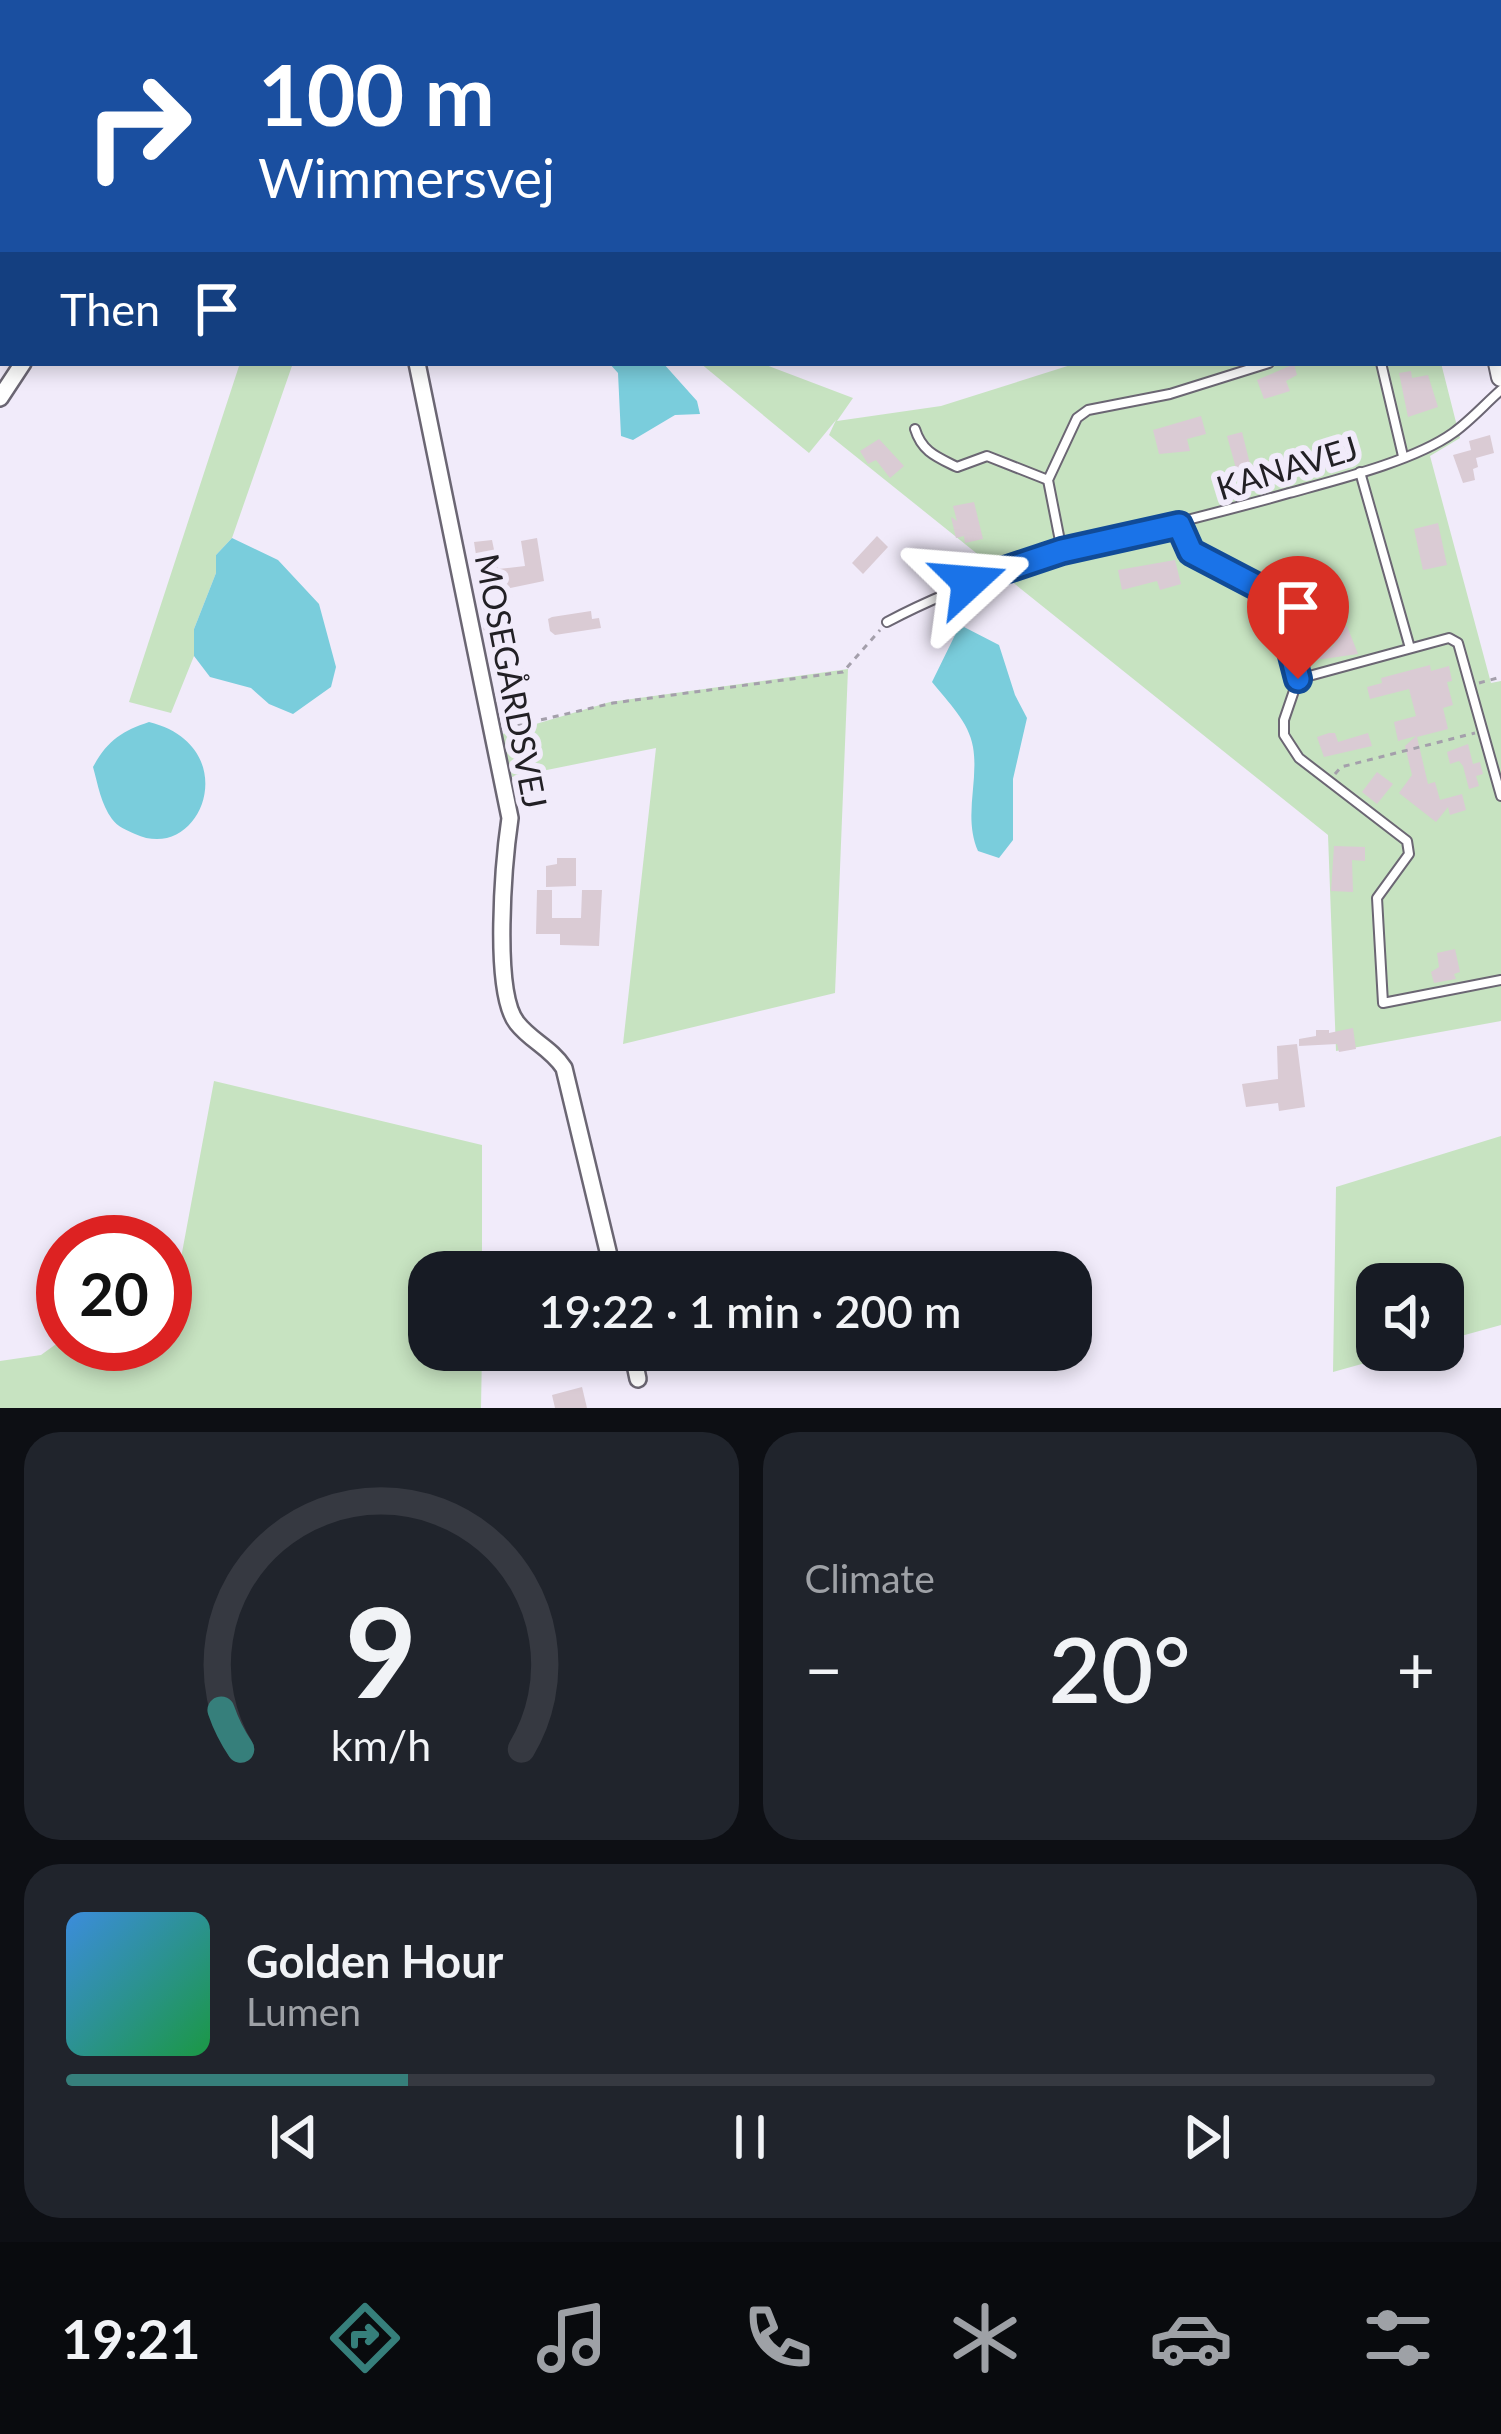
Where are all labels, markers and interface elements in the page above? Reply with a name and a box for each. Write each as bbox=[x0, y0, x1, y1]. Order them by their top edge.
text: 100 m bbox=[258, 43, 495, 144]
icon: right bbox=[60, 48, 216, 204]
text: Wimmersvej bbox=[258, 145, 555, 210]
icon: arrive bbox=[184, 276, 250, 342]
text: Then bbox=[60, 282, 160, 336]
street label: KANAVEJ bbox=[1211, 427, 1362, 507]
position arrow bbox=[906, 519, 1032, 645]
street label: MOSEGÅRDSVEJ bbox=[468, 550, 556, 811]
pin bbox=[1247, 556, 1349, 679]
icon: arrive bbox=[1265, 574, 1331, 640]
speed limit sign: 20 bbox=[36, 1215, 192, 1371]
map controls bbox=[1356, 1263, 1464, 1371]
button: sound bbox=[1356, 1263, 1464, 1371]
text: 19:22 · 1 min · 200 m bbox=[539, 1284, 961, 1338]
text: Climate bbox=[805, 1555, 935, 1601]
text: 9 bbox=[345, 1575, 417, 1725]
text: 20° bbox=[1049, 1614, 1191, 1722]
text: − bbox=[805, 1629, 843, 1708]
text: + bbox=[1397, 1629, 1435, 1708]
text: km/h bbox=[331, 1719, 431, 1770]
text: Golden Hour bbox=[246, 1934, 503, 1988]
text: Lumen bbox=[246, 1988, 361, 2034]
icon: previous bbox=[261, 2104, 327, 2170]
icon: pause bbox=[717, 2104, 783, 2170]
icon: next bbox=[1174, 2104, 1240, 2170]
icon: directions bbox=[323, 2296, 407, 2380]
icon: music bbox=[530, 2296, 614, 2380]
icon: phone bbox=[736, 2296, 820, 2380]
icon: climate bbox=[943, 2296, 1027, 2380]
icon: car bbox=[1149, 2296, 1233, 2380]
icon: filters bbox=[1356, 2296, 1440, 2380]
text: 19:21 bbox=[61, 2306, 200, 2371]

